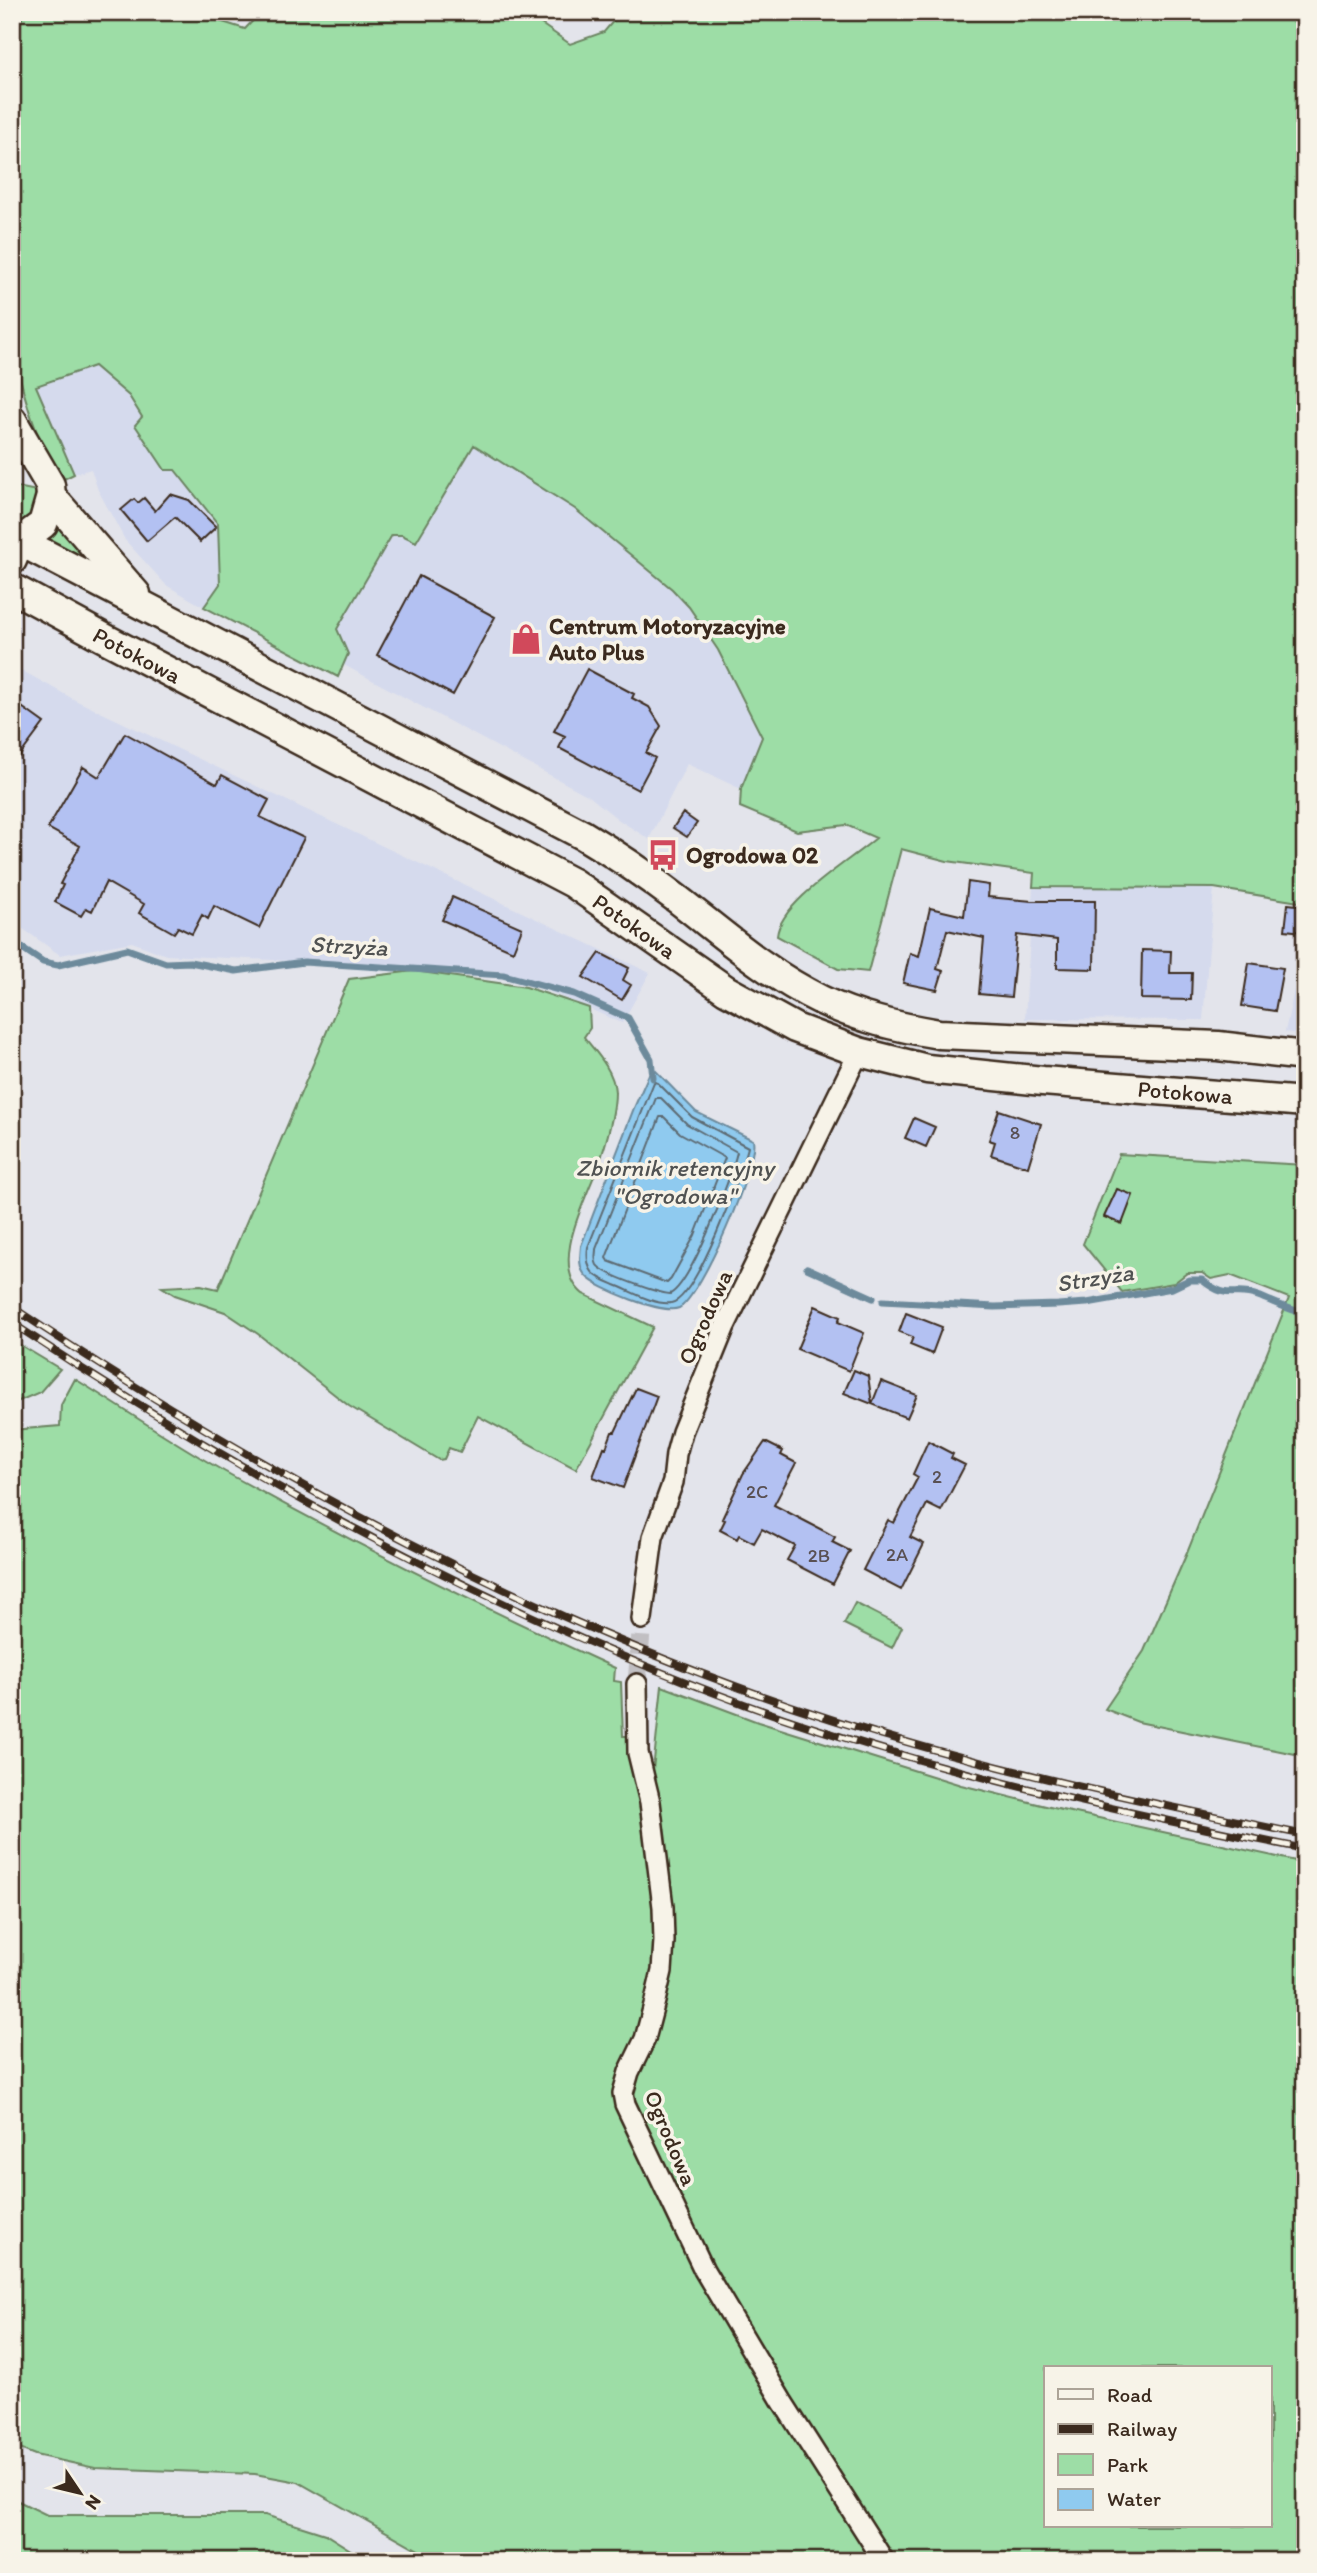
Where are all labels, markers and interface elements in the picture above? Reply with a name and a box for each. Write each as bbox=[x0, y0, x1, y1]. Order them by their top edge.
place label: Centrum Motoryzacyjne Auto Plus bbox=[548, 612, 786, 666]
street label: Potokowa bbox=[88, 621, 186, 690]
shop icon: Centrum Motoryzacyjne Auto Plus bbox=[509, 622, 543, 656]
bus stop icon: Ogrodowa 02 bbox=[646, 838, 680, 872]
place label: Ogrodowa 02 bbox=[686, 841, 819, 869]
street label: Potokowa bbox=[587, 887, 682, 965]
water label: Strzyża bbox=[310, 929, 389, 962]
street label: Potokowa bbox=[1136, 1075, 1234, 1110]
house number: 8 bbox=[1010, 1121, 1020, 1144]
water label: Zbiornik retencyjny "Ogrodowa" bbox=[576, 1153, 777, 1210]
water label: Strzyża bbox=[1054, 1257, 1136, 1298]
street label: Ogrodowa bbox=[672, 1265, 738, 1369]
house number: 2 bbox=[932, 1465, 942, 1488]
house number: 2C bbox=[746, 1480, 768, 1503]
house number: 2A bbox=[886, 1543, 908, 1566]
house number: 2B bbox=[808, 1544, 830, 1567]
street label: Ogrodowa bbox=[638, 2086, 704, 2190]
legend bbox=[1044, 2366, 1272, 2528]
text: Road bbox=[1107, 2382, 1153, 2407]
text: Railway bbox=[1107, 2416, 1177, 2441]
text: Park bbox=[1107, 2452, 1149, 2477]
north arrow bbox=[46, 2458, 116, 2528]
text: Water bbox=[1107, 2486, 1161, 2511]
text: N bbox=[80, 2491, 107, 2514]

